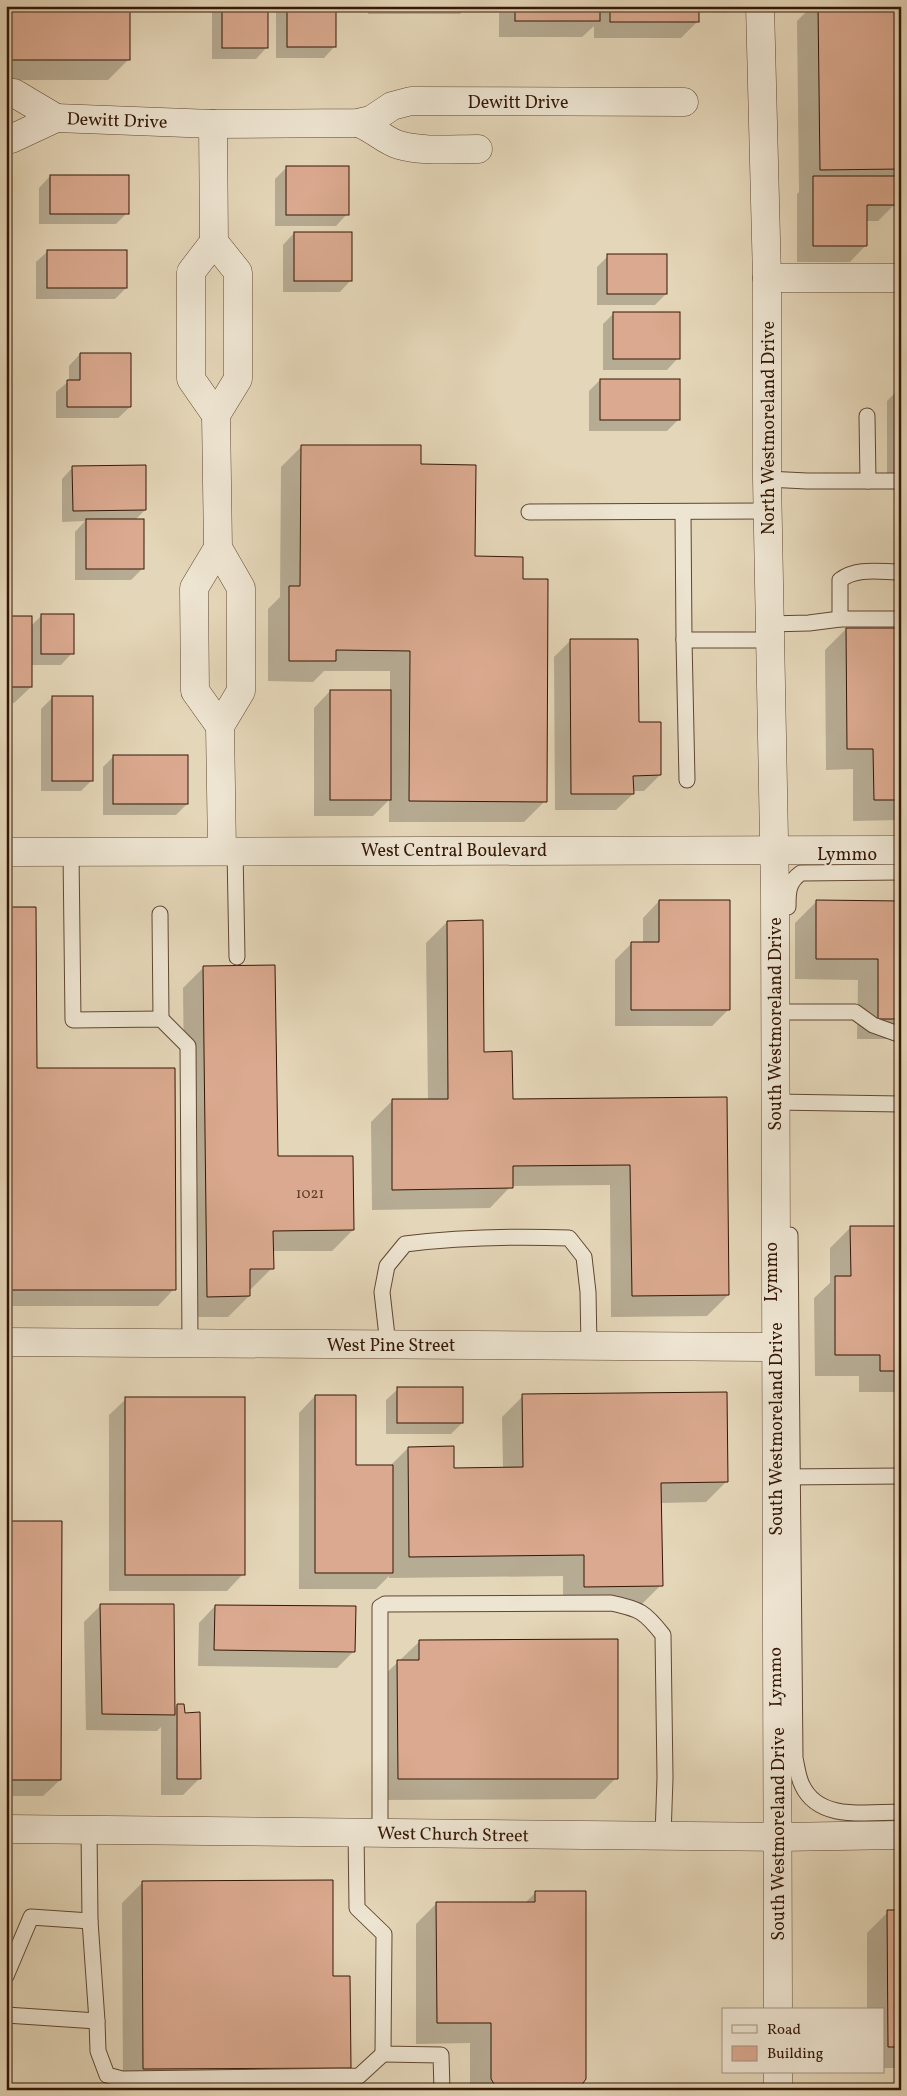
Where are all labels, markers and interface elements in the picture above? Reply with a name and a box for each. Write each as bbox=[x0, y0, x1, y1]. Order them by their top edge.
street label: Dewitt Drive bbox=[468, 91, 568, 116]
street label: Dewitt Drive bbox=[66, 107, 168, 136]
street label: North Westmoreland Drive bbox=[757, 321, 782, 535]
street label: West Central Boulevard bbox=[361, 839, 547, 864]
street label: Lymmo bbox=[817, 843, 877, 868]
street label: South Westmoreland Drive bbox=[764, 917, 789, 1131]
house number: 1021 bbox=[296, 1184, 324, 1205]
street label: Lymmo bbox=[760, 1242, 785, 1302]
street label: South Westmoreland Drive bbox=[765, 1322, 790, 1536]
street label: West Pine Street bbox=[327, 1334, 455, 1359]
street label: Lymmo bbox=[763, 1647, 790, 1707]
street label: South Westmoreland Drive bbox=[767, 1727, 792, 1941]
street label: West Church Street bbox=[377, 1822, 529, 1849]
legend bbox=[722, 2008, 884, 2074]
text: Road bbox=[767, 2020, 801, 2041]
text: Building bbox=[767, 2044, 824, 2065]

